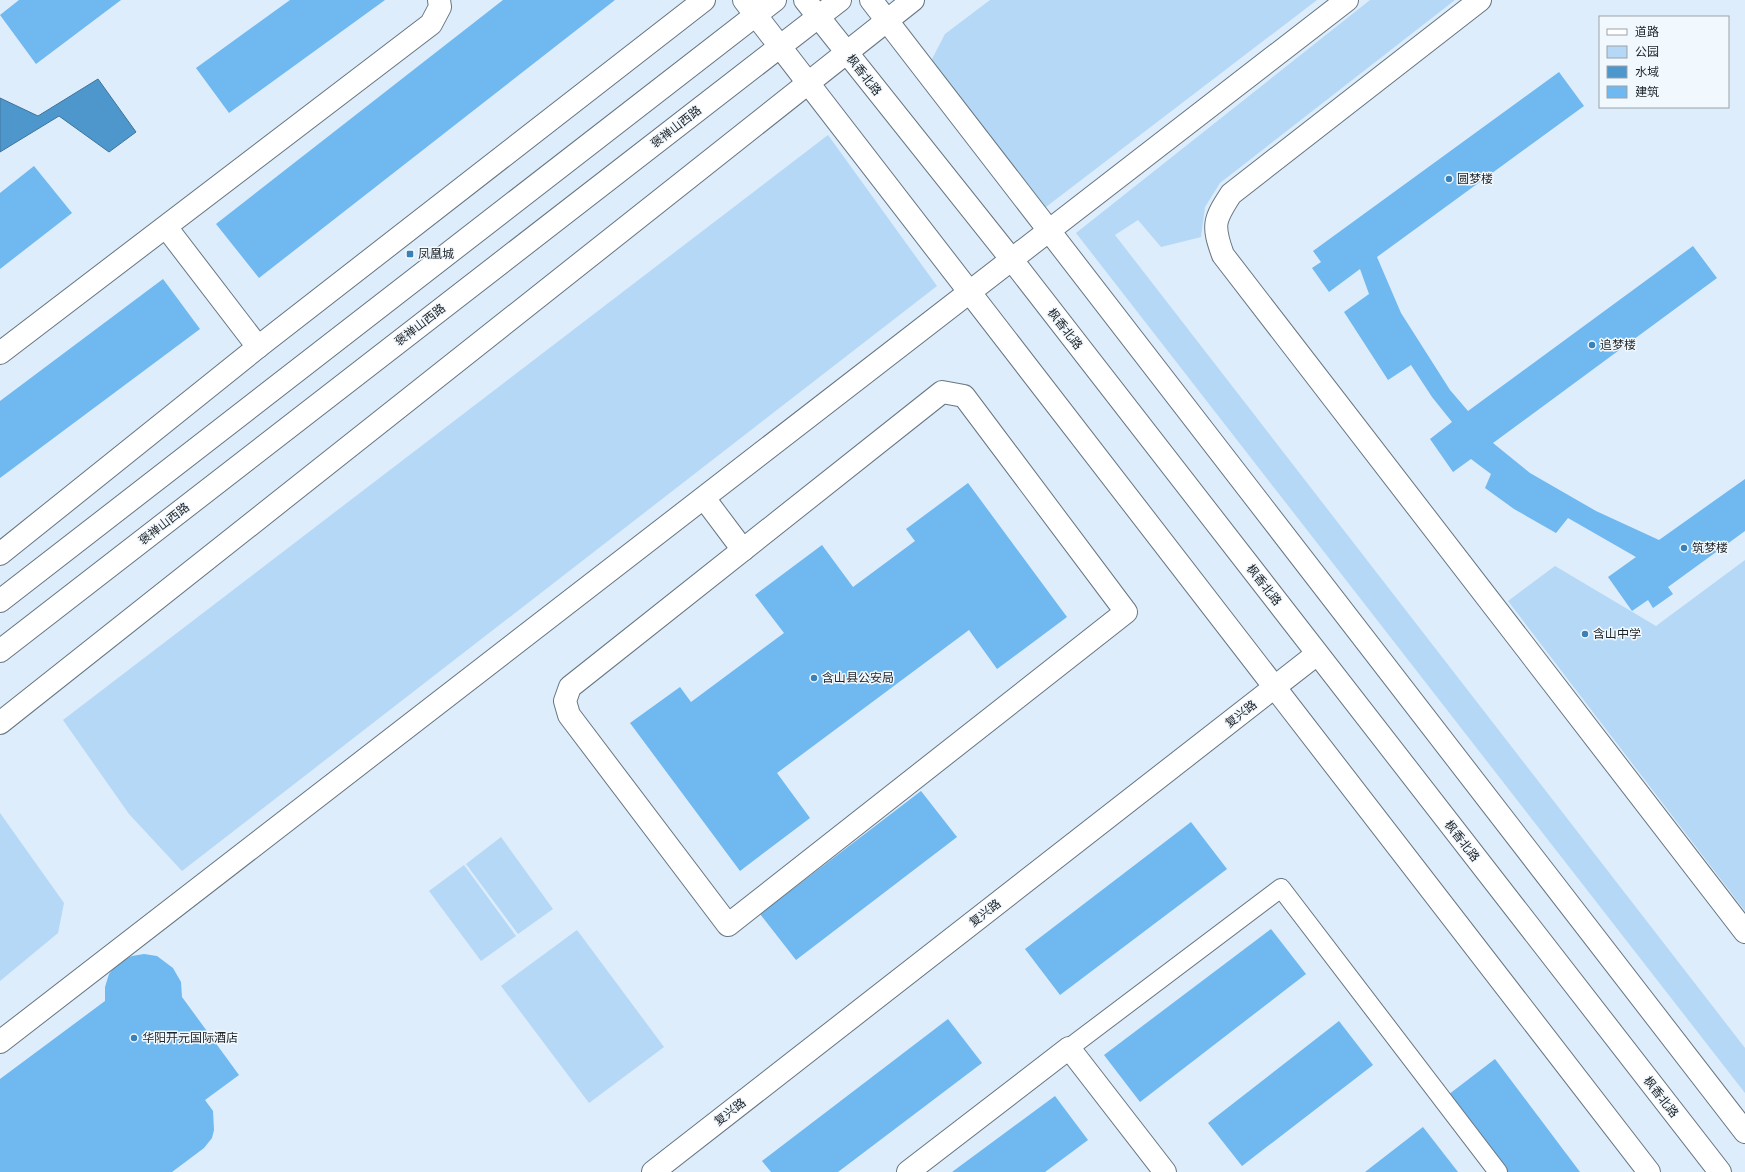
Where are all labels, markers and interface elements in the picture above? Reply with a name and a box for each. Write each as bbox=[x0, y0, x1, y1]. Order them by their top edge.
legend bbox=[1599, 16, 1729, 108]
text: 道路 bbox=[1635, 25, 1659, 39]
text: 公园 bbox=[1635, 45, 1659, 59]
street label: 枫香北路 bbox=[844, 52, 884, 98]
text: 水域 bbox=[1635, 65, 1659, 79]
text: 建筑 bbox=[1635, 85, 1659, 99]
street label: 褒禅山西路 bbox=[648, 103, 704, 151]
place label: 圆梦楼 bbox=[1457, 172, 1493, 186]
marker: 圆梦楼 bbox=[1444, 174, 1454, 184]
place label: 凤凰城 bbox=[418, 247, 454, 261]
marker: 凤凰城 bbox=[405, 249, 415, 259]
street label: 褒禅山西路 bbox=[392, 301, 448, 349]
street label: 枫香北路 bbox=[1045, 306, 1085, 352]
place label: 追梦楼 bbox=[1600, 338, 1636, 352]
marker: 追梦楼 bbox=[1587, 340, 1597, 350]
street label: 褒禅山西路 bbox=[136, 500, 192, 548]
place label: 筑梦楼 bbox=[1692, 541, 1728, 555]
marker: 筑梦楼 bbox=[1679, 543, 1689, 553]
street label: 枫香北路 bbox=[1244, 562, 1284, 608]
place label: 含山中学 bbox=[1593, 627, 1641, 641]
marker: 含山中学 bbox=[1580, 629, 1590, 639]
place label: 含山县公安局 bbox=[822, 671, 894, 685]
marker: 含山县公安局 bbox=[809, 673, 819, 683]
street label: 复兴路 bbox=[1223, 697, 1259, 731]
street label: 枫香北路 bbox=[1442, 818, 1482, 864]
street label: 复兴路 bbox=[967, 896, 1003, 930]
place label: 华阳开元国际酒店 bbox=[142, 1031, 238, 1045]
marker: 华阳开元国际酒店 bbox=[129, 1033, 139, 1043]
street label: 枫香北路 bbox=[1641, 1074, 1681, 1120]
street label: 复兴路 bbox=[712, 1095, 748, 1129]

